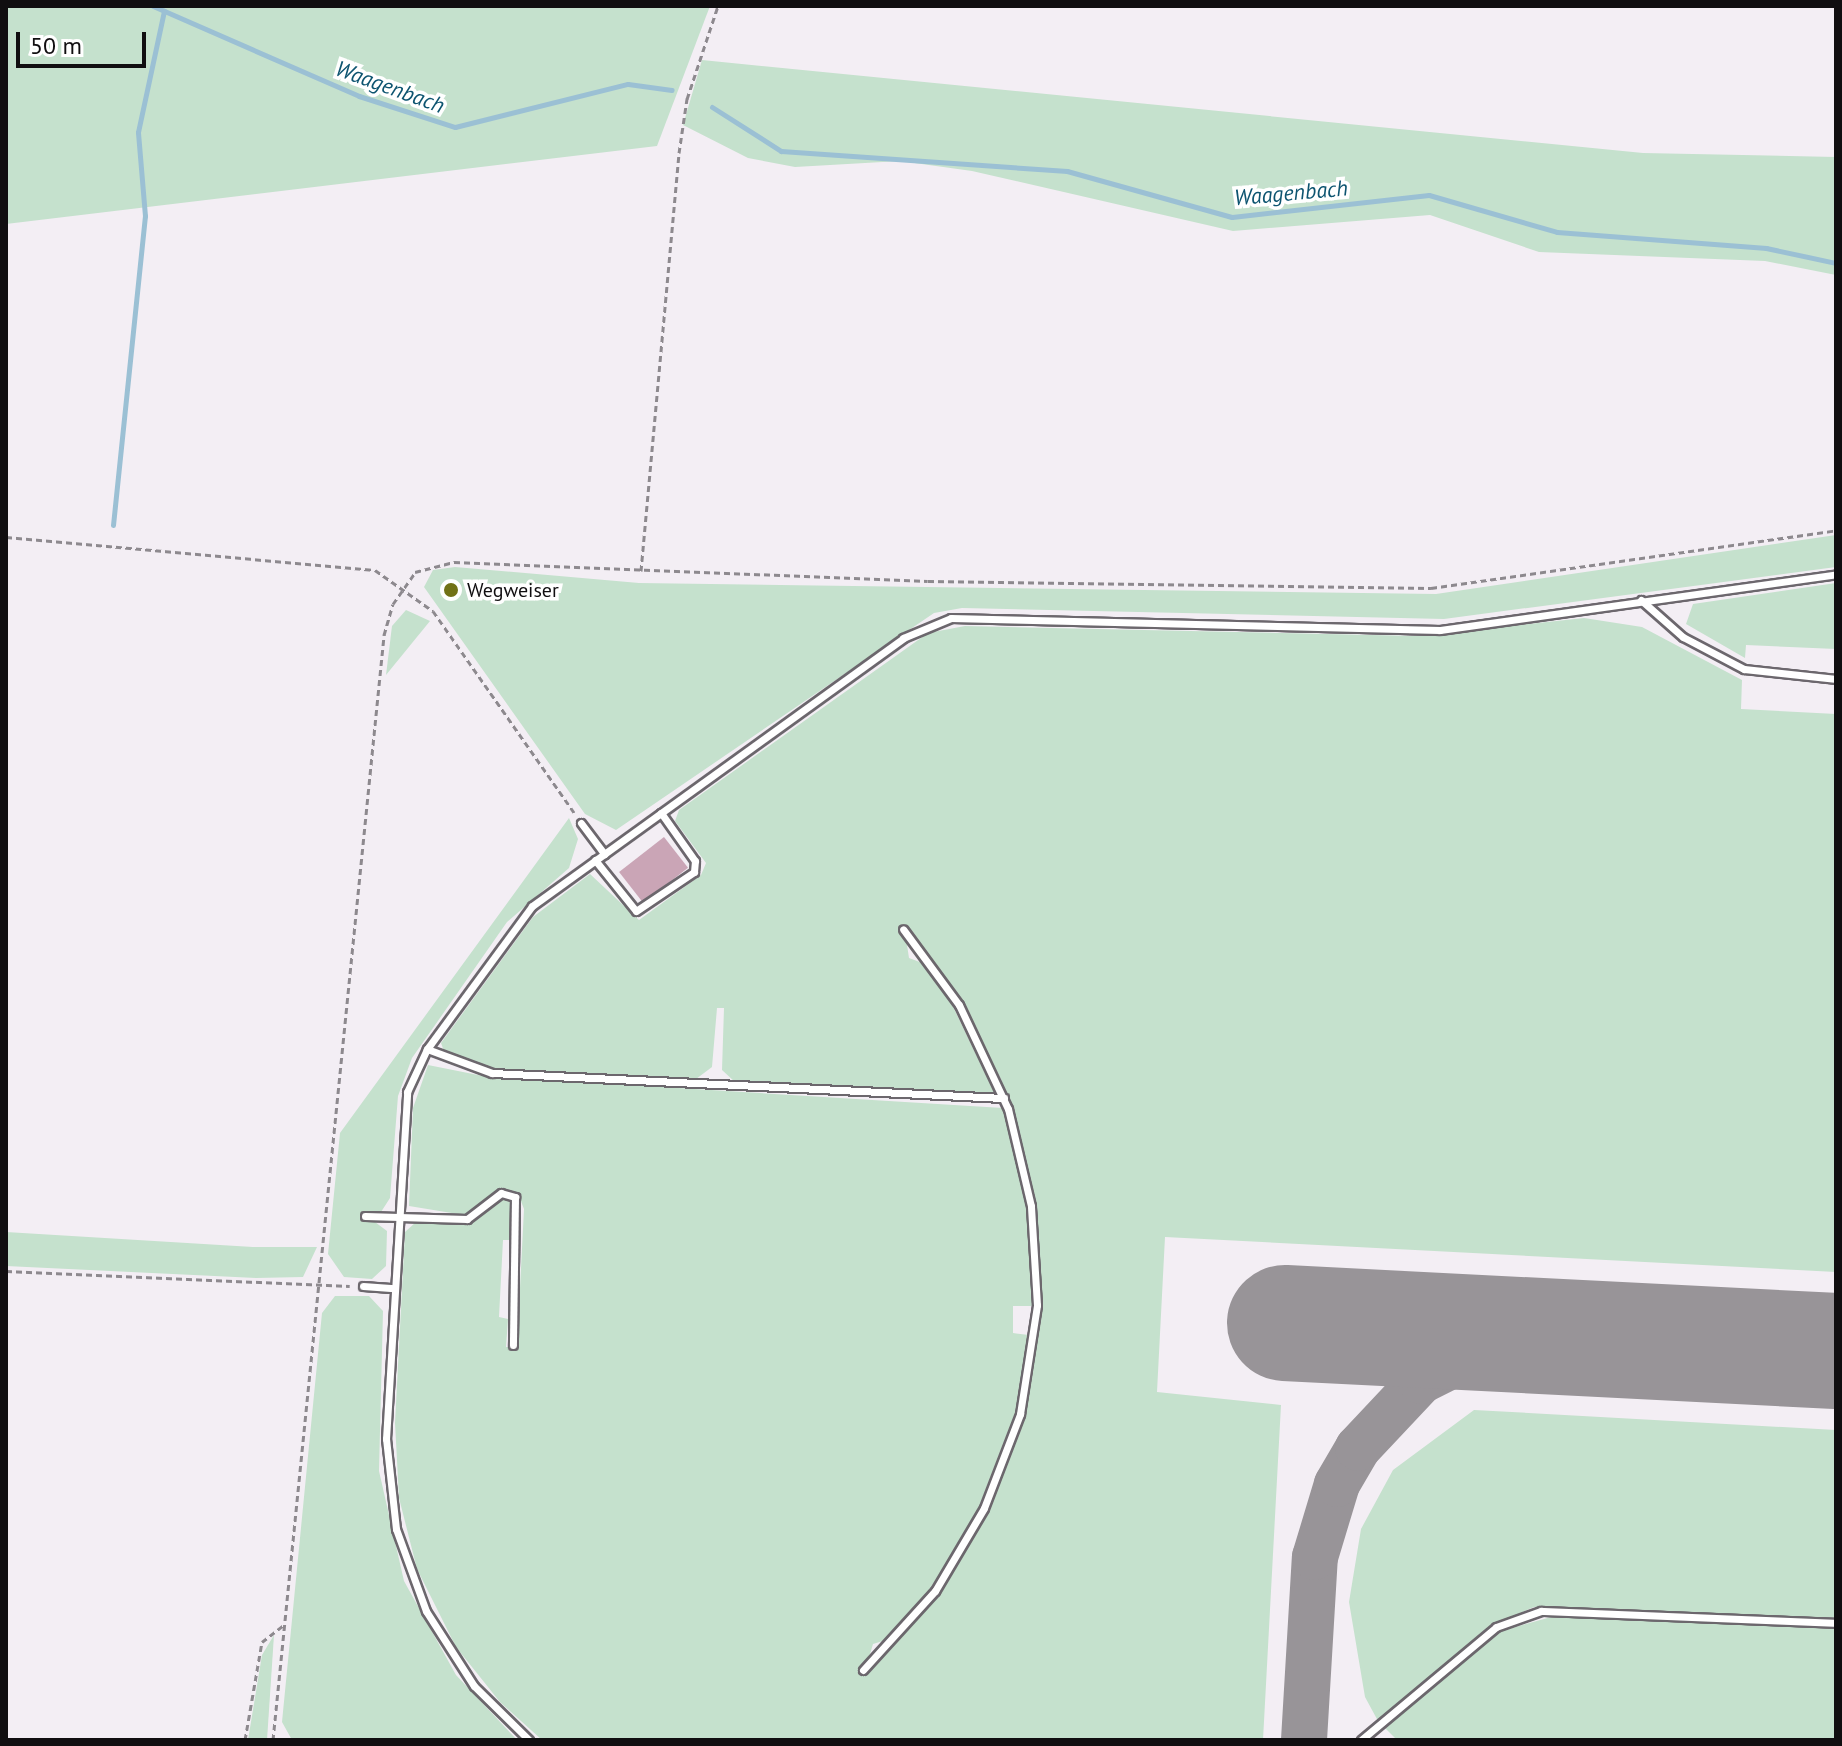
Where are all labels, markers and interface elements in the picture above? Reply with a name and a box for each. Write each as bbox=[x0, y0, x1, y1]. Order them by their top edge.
scale bar bbox=[20, 16, 150, 66]
text: 50 m bbox=[30, 30, 82, 61]
water label: Waagenbach bbox=[332, 55, 448, 119]
water label: Waagenbach bbox=[1233, 175, 1349, 211]
place label: Wegweiser bbox=[467, 578, 559, 602]
marker: Wegweiser bbox=[442, 581, 460, 599]

